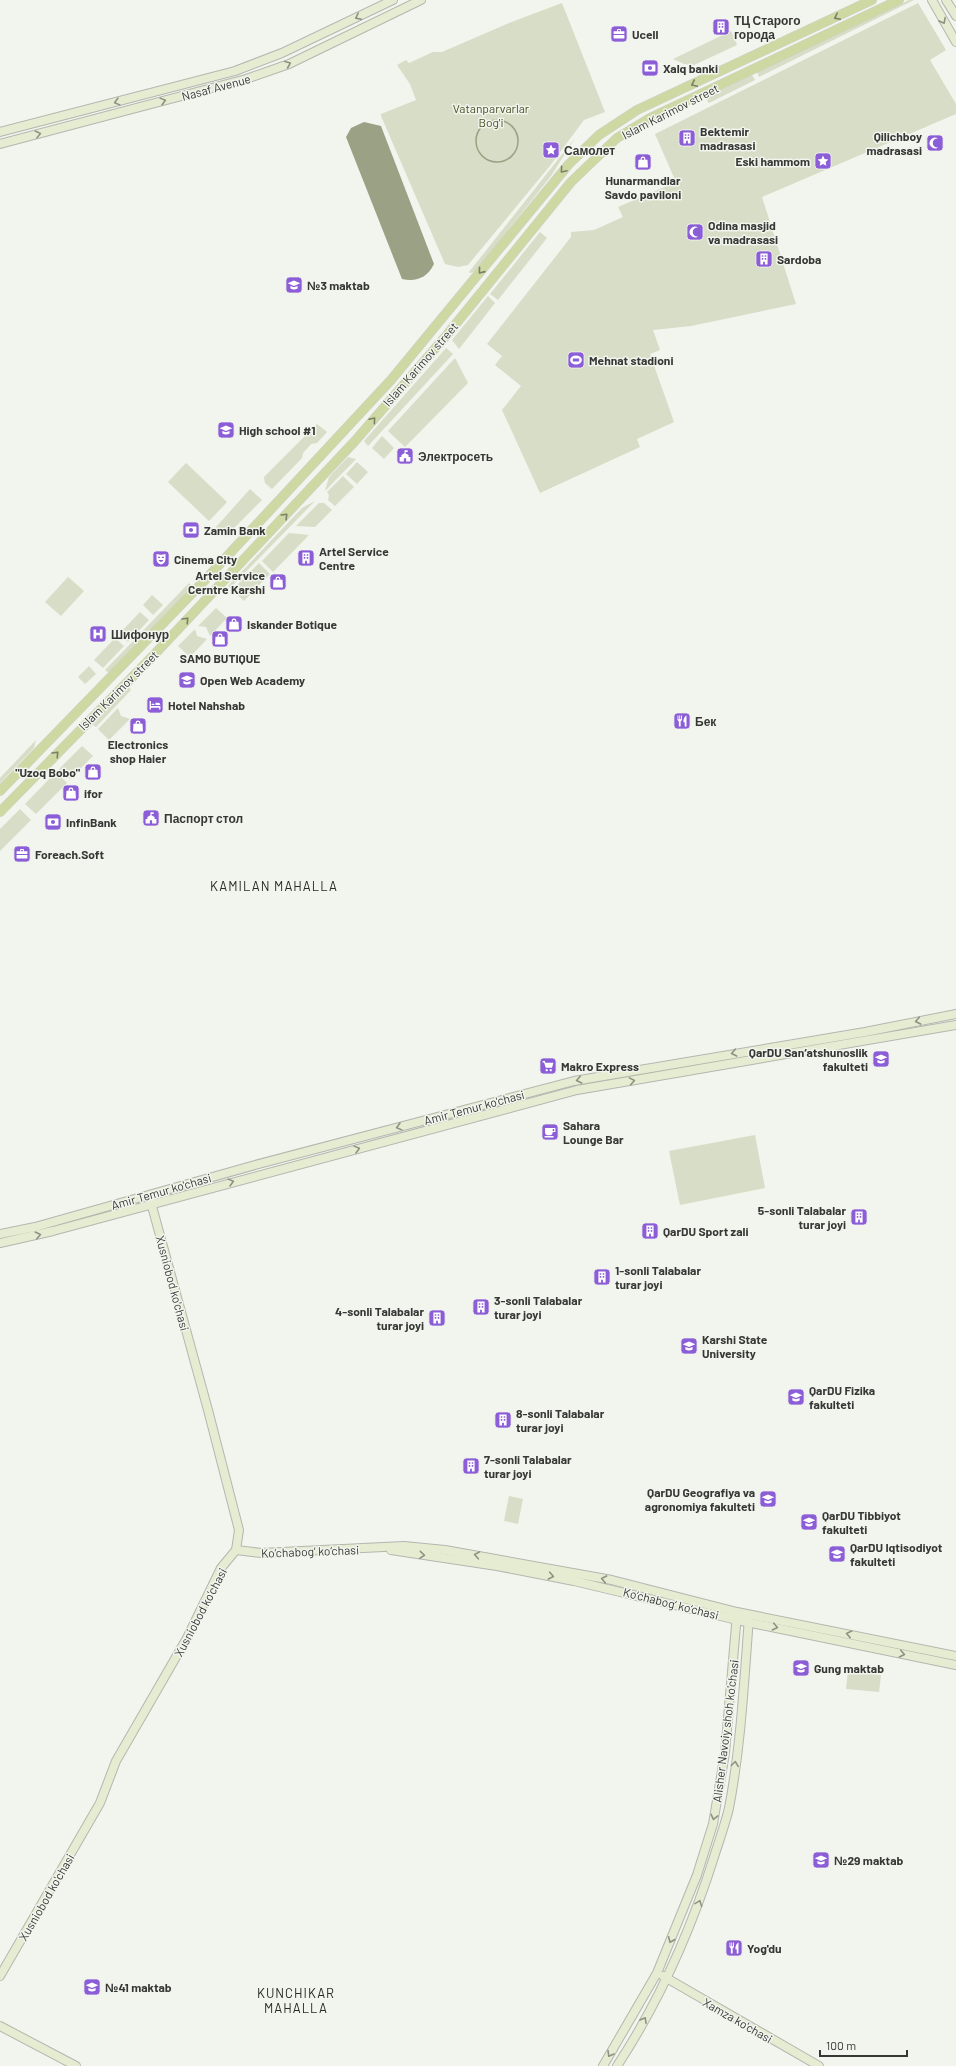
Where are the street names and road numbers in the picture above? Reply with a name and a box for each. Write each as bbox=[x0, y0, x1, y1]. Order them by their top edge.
street label: Nasaf Avenue bbox=[180, 71, 252, 103]
street label: Islam Karimov street bbox=[619, 81, 721, 141]
street label: Islam Karimov street bbox=[380, 319, 460, 409]
street label: Islam Karimov street bbox=[75, 647, 161, 733]
street label: Amir Temur ko'chasi bbox=[422, 1087, 526, 1127]
street label: Amir Temur ko'chasi bbox=[109, 1170, 213, 1212]
street label: Xusniobod ko'chasi bbox=[154, 1234, 192, 1332]
street label: Ko‘chabog‘ ko‘chasi bbox=[261, 1542, 359, 1560]
street label: Xusniobod ko'chasi bbox=[171, 1565, 229, 1659]
street label: Ko‘chabog‘ ko‘chasi bbox=[622, 1584, 720, 1622]
street label: Alisher Navoiy shoh ko'chasi bbox=[709, 1659, 741, 1803]
street label: Xusniobod ko'chasi bbox=[15, 1851, 77, 1943]
street label: Xamza ko'chasi bbox=[701, 1995, 775, 2045]

